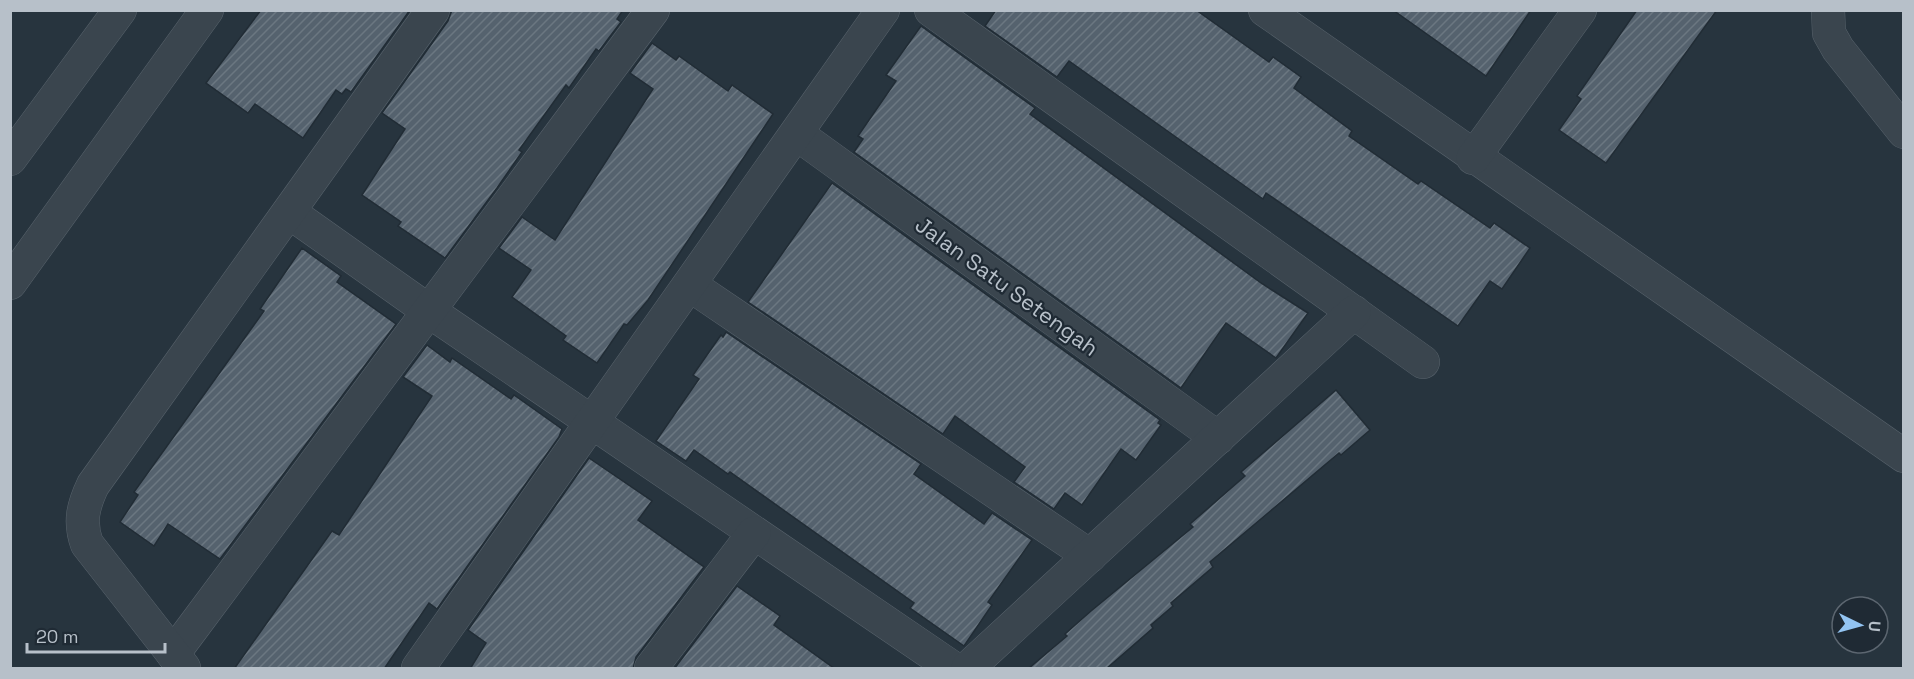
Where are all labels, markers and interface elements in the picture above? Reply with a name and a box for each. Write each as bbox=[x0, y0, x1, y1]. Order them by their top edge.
street label: Jalan Satu Setengah bbox=[910, 210, 1104, 362]
north arrow bbox=[1830, 595, 1890, 655]
scale bar bbox=[27, 616, 165, 654]
text: U bbox=[1864, 620, 1885, 633]
text: 20 m bbox=[36, 625, 79, 648]

